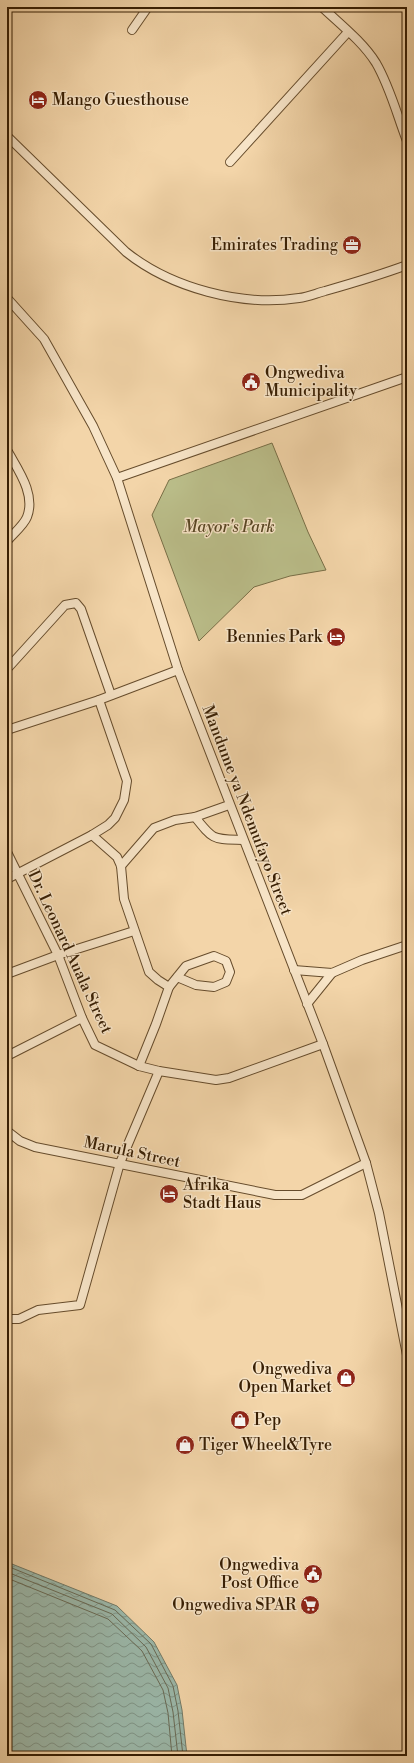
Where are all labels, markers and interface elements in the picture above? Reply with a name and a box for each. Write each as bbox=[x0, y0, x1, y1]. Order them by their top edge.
hotel icon: Mango Guesthouse bbox=[27, 89, 49, 111]
place label: Mango Guesthouse bbox=[52, 90, 189, 110]
office icon: Emirates Trading bbox=[341, 234, 363, 256]
place label: Emirates Trading bbox=[211, 235, 339, 255]
place label: Ongwediva Municipality bbox=[265, 363, 357, 401]
public building icon: Ongwediva Municipality bbox=[240, 371, 262, 393]
park label: Mayor's Park bbox=[183, 517, 275, 537]
hotel icon: Bennies Park bbox=[325, 626, 347, 648]
place label: Bennies Park bbox=[226, 627, 324, 647]
street label: Mandume ya Ndemufayo Street bbox=[198, 702, 297, 918]
street label: Dr. Leonard Auala Street bbox=[23, 867, 117, 1037]
street label: Marula Street bbox=[82, 1132, 182, 1172]
place label: Afrika Stadt Haus bbox=[182, 1175, 261, 1213]
hotel icon: Afrika Stadt Haus bbox=[158, 1183, 180, 1205]
place label: Ongwediva Open Market bbox=[238, 1359, 333, 1397]
shop icon: Ongwediva Open Market bbox=[335, 1367, 357, 1389]
shop icon: Pep bbox=[229, 1409, 251, 1431]
place label: Pep bbox=[254, 1410, 281, 1430]
shop icon: Tiger Wheel&Tyre bbox=[174, 1434, 196, 1456]
place label: Tiger Wheel&Tyre bbox=[199, 1435, 332, 1455]
place label: Ongwediva Post Office bbox=[219, 1555, 300, 1593]
public building icon: Ongwediva Post Office bbox=[302, 1563, 324, 1585]
supermarket icon: Ongwediva SPAR bbox=[299, 1594, 321, 1616]
place label: Ongwediva SPAR bbox=[172, 1595, 297, 1615]

